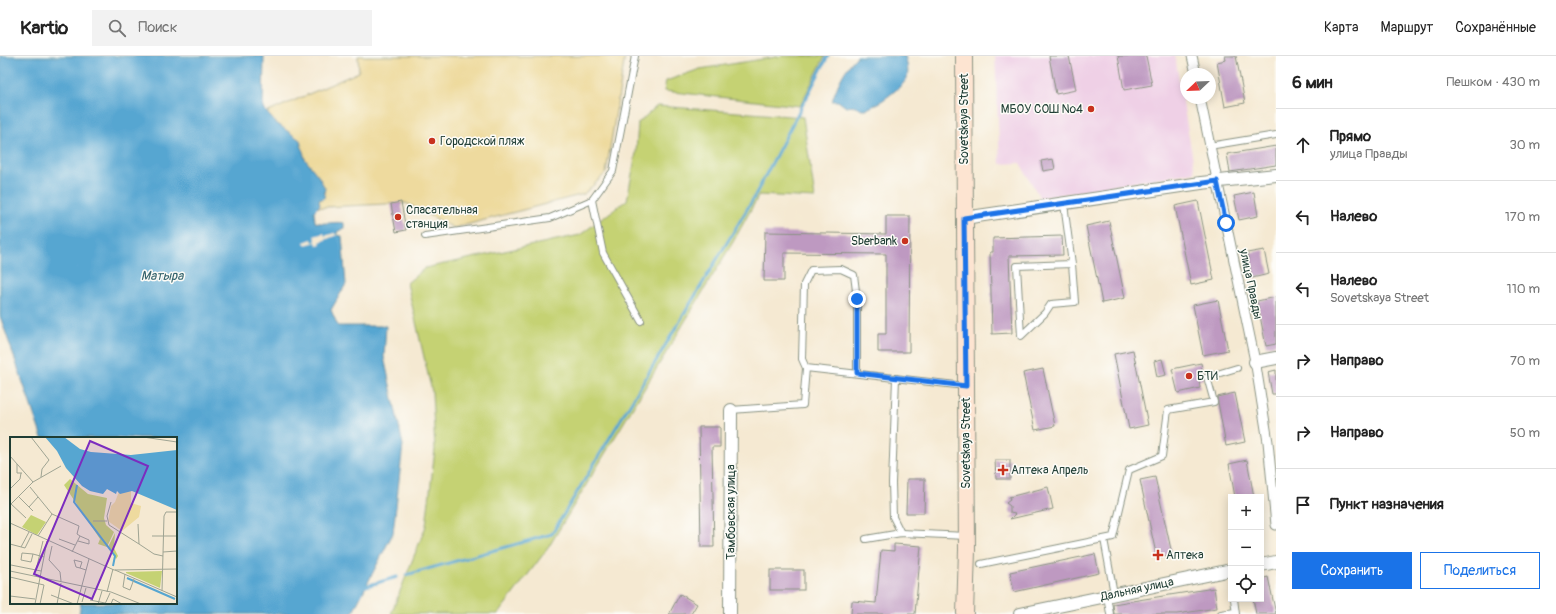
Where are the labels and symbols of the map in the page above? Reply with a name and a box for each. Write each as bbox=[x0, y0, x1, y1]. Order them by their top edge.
north arrow bbox=[1180, 68, 1216, 104]
street label: Sovetskaya Street bbox=[957, 73, 972, 165]
place label: МБОУ СОШ №4 bbox=[1001, 102, 1083, 117]
marker: МБОУ СОШ №4 bbox=[1086, 104, 1096, 114]
place label: Городской пляж bbox=[440, 134, 525, 149]
marker: Городской пляж bbox=[427, 136, 437, 146]
place label: Спасательная станция bbox=[406, 203, 478, 232]
marker: Спасательная станция bbox=[393, 212, 403, 222]
route start bbox=[1217, 214, 1235, 232]
place label: Sberbank bbox=[851, 234, 897, 249]
marker: Sberbank bbox=[900, 236, 910, 246]
street label: улица Правды bbox=[1236, 246, 1265, 321]
water label: Матыра bbox=[141, 268, 184, 284]
route end bbox=[848, 290, 866, 308]
place label: БТИ bbox=[1197, 369, 1218, 384]
marker: БТИ bbox=[1184, 371, 1194, 381]
street label: Sovetskaya Street bbox=[959, 397, 974, 489]
inset map bbox=[10, 437, 177, 604]
place label: Аптека Апрель bbox=[1011, 463, 1089, 478]
street label: Тамбовская улица bbox=[724, 464, 739, 560]
marker: Аптека Апрель bbox=[998, 465, 1008, 475]
place label: Аптека bbox=[1166, 548, 1204, 563]
marker: Аптека bbox=[1153, 550, 1163, 560]
street label: Дальняя улица bbox=[1098, 574, 1175, 605]

